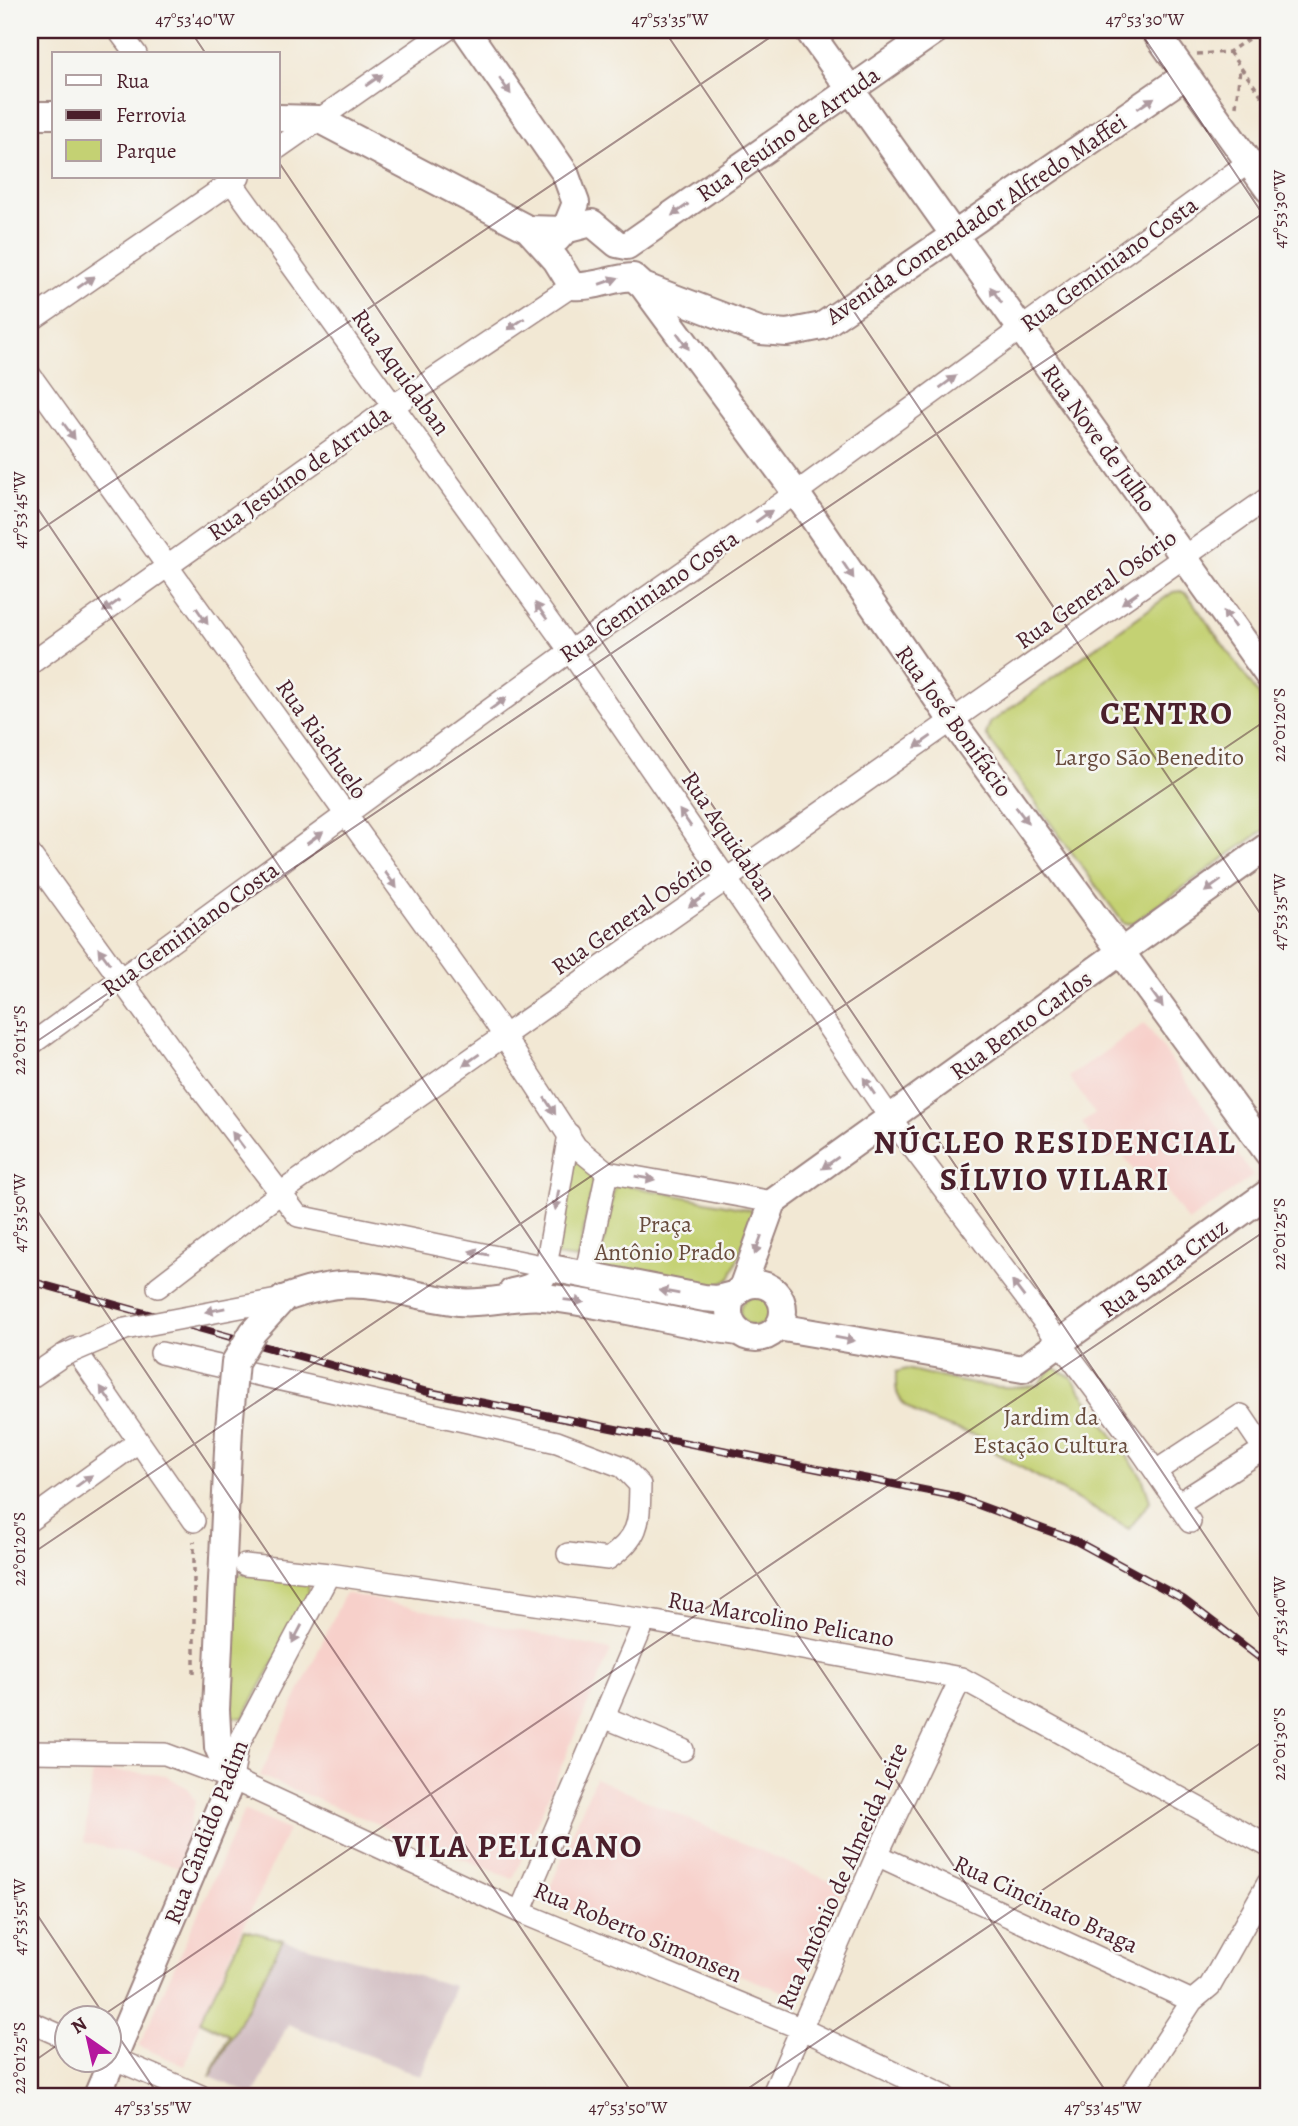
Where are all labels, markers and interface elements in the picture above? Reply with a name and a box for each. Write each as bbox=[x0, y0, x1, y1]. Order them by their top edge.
text: 47°53'40"W bbox=[155, 7, 235, 31]
text: 47°53'35"W bbox=[632, 7, 709, 31]
text: 47°53'30"W bbox=[1106, 7, 1185, 31]
legend bbox=[52, 52, 280, 178]
street label: Rua Jesuíno de Arruda bbox=[690, 58, 887, 209]
text: Rua bbox=[116, 67, 150, 95]
one-way arrow bbox=[365, 73, 383, 87]
one-way arrow bbox=[498, 77, 512, 95]
one-way arrow bbox=[1137, 96, 1155, 110]
text: Ferrovia bbox=[116, 101, 186, 129]
street label: Avenida Comendador Alfredo Maffei bbox=[818, 106, 1133, 333]
text: Parque bbox=[116, 137, 176, 165]
text: 47°53'30"W bbox=[1267, 169, 1291, 248]
street label: Rua Geminiano Costa bbox=[1014, 188, 1205, 339]
one-way arrow bbox=[671, 203, 689, 217]
one-way arrow bbox=[77, 275, 95, 289]
one-way arrow bbox=[598, 276, 619, 286]
one-way arrow bbox=[989, 286, 1003, 304]
street label: Rua Aquidaban bbox=[344, 302, 458, 442]
one-way arrow bbox=[507, 317, 525, 331]
one-way arrow bbox=[676, 332, 690, 350]
street label: Rua Nove de Julho bbox=[1034, 357, 1164, 519]
one-way arrow bbox=[938, 374, 956, 389]
street label: Rua Jesuíno de Arruda bbox=[201, 397, 398, 548]
one-way arrow bbox=[62, 422, 76, 440]
text: 47°53'45"W bbox=[7, 471, 31, 549]
one-way arrow bbox=[755, 509, 773, 523]
street label: Rua General Osório bbox=[1009, 521, 1183, 657]
street label: Rua Geminiano Costa bbox=[553, 522, 746, 670]
one-way arrow bbox=[841, 561, 855, 579]
one-way arrow bbox=[1121, 591, 1139, 605]
one-way arrow bbox=[102, 599, 120, 613]
one-way arrow bbox=[534, 602, 548, 620]
one-way arrow bbox=[195, 607, 209, 625]
one-way arrow bbox=[1222, 610, 1236, 628]
street label: Rua José Bonifácio bbox=[888, 639, 1020, 803]
street label: Rua Riachuelo bbox=[269, 673, 375, 805]
text: 22°01'20"S bbox=[1267, 688, 1291, 762]
district label: CENTRO bbox=[1100, 691, 1234, 735]
one-way arrow bbox=[489, 697, 507, 711]
one-way arrow bbox=[914, 735, 932, 749]
park label: Largo São Benedito bbox=[1054, 741, 1244, 773]
street label: Rua Aquidaban bbox=[674, 765, 784, 907]
one-way arrow bbox=[1015, 806, 1030, 824]
one-way arrow bbox=[678, 809, 692, 827]
one-way arrow bbox=[306, 831, 324, 845]
street label: Rua General Osório bbox=[545, 847, 719, 983]
street label: Rua Geminiano Costa bbox=[95, 853, 286, 1004]
one-way arrow bbox=[384, 871, 399, 889]
text: 47°53'35"W bbox=[1267, 873, 1291, 950]
one-way arrow bbox=[1204, 879, 1222, 893]
one-way arrow bbox=[688, 894, 706, 908]
one-way arrow bbox=[97, 947, 111, 965]
street label: Rua Bento Carlos bbox=[943, 963, 1099, 1087]
one-way arrow bbox=[1150, 989, 1164, 1008]
text: 22°01'15"S bbox=[7, 1005, 31, 1075]
one-way arrow bbox=[462, 1053, 480, 1067]
one-way arrow bbox=[862, 1077, 876, 1095]
one-way arrow bbox=[544, 1096, 557, 1115]
district label: NÚCLEO RESIDENCIAL SÍLVIO VILARI bbox=[873, 1120, 1237, 1201]
one-way arrow bbox=[231, 1130, 245, 1149]
one-way arrow bbox=[820, 1156, 839, 1169]
text: 47°53'50"W bbox=[7, 1173, 31, 1253]
one-way arrow bbox=[634, 1173, 656, 1184]
one-way arrow bbox=[551, 1189, 562, 1211]
text: 22°01'25"S bbox=[1267, 1198, 1291, 1270]
park label: Praça Antônio Prado bbox=[593, 1208, 736, 1268]
street label: Rua Santa Cruz bbox=[1093, 1211, 1235, 1325]
one-way arrow bbox=[752, 1234, 763, 1255]
one-way arrow bbox=[468, 1247, 490, 1258]
one-way arrow bbox=[1012, 1280, 1026, 1298]
one-way arrow bbox=[658, 1286, 680, 1297]
one-way arrow bbox=[563, 1295, 585, 1306]
one-way arrow bbox=[204, 1305, 226, 1316]
one-way arrow bbox=[834, 1333, 856, 1344]
one-way arrow bbox=[100, 1385, 113, 1404]
park label: Jardim da Estação Cultura bbox=[973, 1401, 1130, 1461]
one-way arrow bbox=[75, 1474, 93, 1488]
text: 22°01'20"S bbox=[7, 1512, 31, 1586]
text: 47°53'40"W bbox=[1267, 1576, 1291, 1656]
street label: Rua Marcolino Pelicano bbox=[665, 1583, 897, 1655]
one-way arrow bbox=[291, 1624, 302, 1644]
text: 22°01'30"S bbox=[1267, 1707, 1291, 1781]
street label: Rua Cândido Padim bbox=[156, 1735, 256, 1929]
street label: Rua Antônio de Almeida Leite bbox=[769, 1738, 915, 2014]
district label: VILA PELICANO bbox=[392, 1824, 643, 1868]
street label: Rua Cincinato Braga bbox=[948, 1847, 1144, 1961]
street label: Rua Roberto Simonsen bbox=[529, 1874, 747, 1990]
text: 47°53'55"W bbox=[7, 1878, 31, 1956]
north arrow bbox=[52, 2004, 122, 2074]
text: N bbox=[66, 2011, 92, 2040]
text: 22°01'25"S bbox=[7, 2022, 31, 2094]
text: 47°53'55"W bbox=[114, 2095, 192, 2119]
text: 47°53'50"W bbox=[588, 2095, 668, 2119]
text: 47°53'45"W bbox=[1064, 2095, 1142, 2119]

